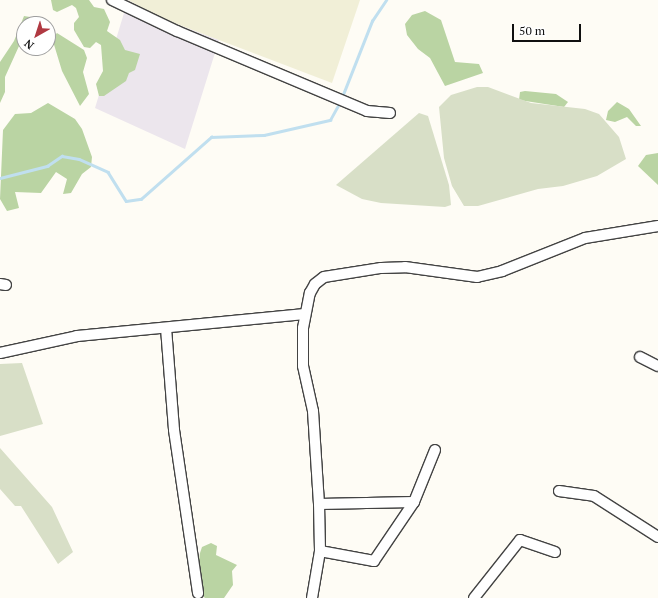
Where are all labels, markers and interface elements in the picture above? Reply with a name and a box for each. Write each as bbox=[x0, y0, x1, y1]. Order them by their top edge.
north arrow bbox=[16, 16, 56, 56]
scale bar bbox=[514, 16, 583, 42]
text: 50 m bbox=[519, 23, 545, 38]
text: N bbox=[21, 36, 37, 53]

